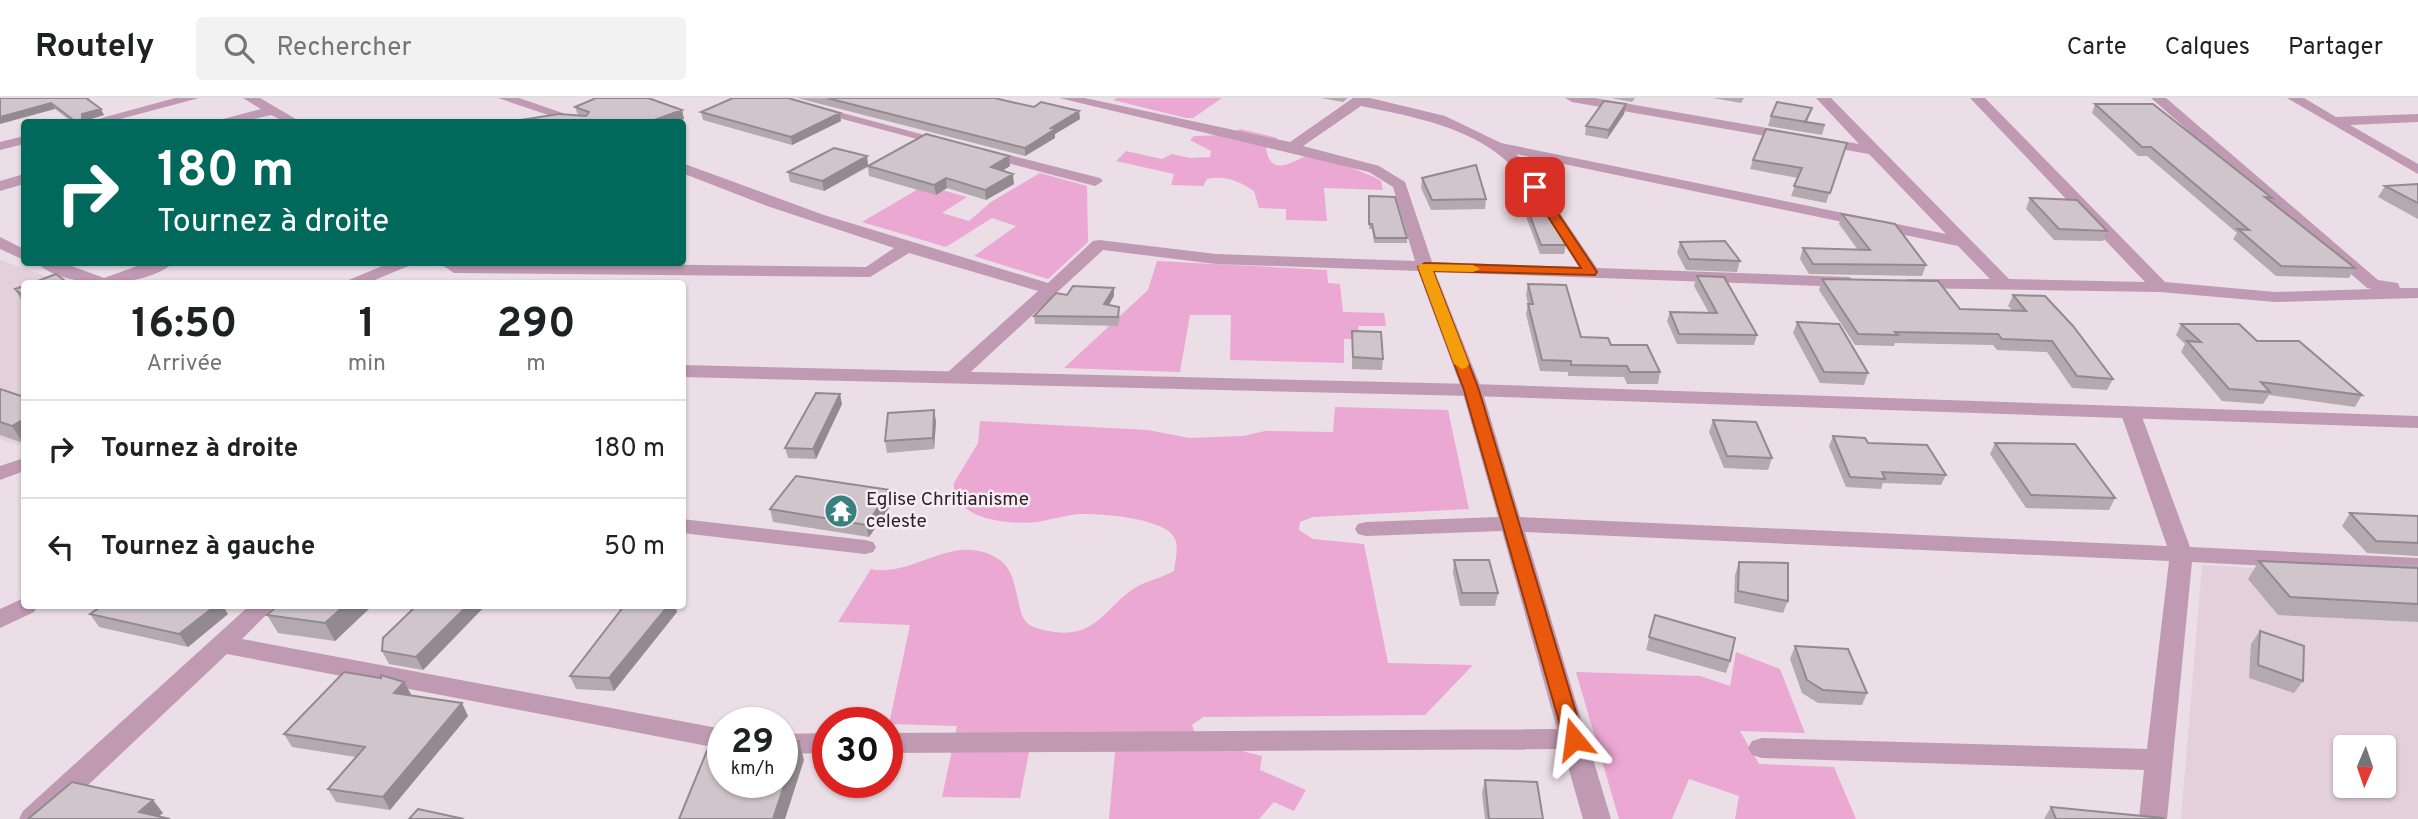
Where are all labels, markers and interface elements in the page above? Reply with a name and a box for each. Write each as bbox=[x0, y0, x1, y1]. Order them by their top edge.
search box bbox=[196, 17, 686, 80]
text: Routely bbox=[35, 27, 154, 69]
icon: search bbox=[220, 29, 258, 67]
text: Rechercher bbox=[276, 32, 412, 65]
text: Carte bbox=[2067, 33, 2127, 63]
text: Calques bbox=[2165, 33, 2250, 63]
text: Partager bbox=[2288, 33, 2383, 63]
text: 180 m bbox=[157, 142, 294, 204]
icon: right bbox=[42, 147, 133, 238]
pin bbox=[1505, 157, 1565, 217]
icon: arrive bbox=[1516, 168, 1554, 206]
text: Tournez à droite bbox=[157, 203, 389, 243]
text: 16:50 bbox=[131, 299, 237, 352]
text: 1 bbox=[358, 299, 375, 352]
text: 290 bbox=[496, 299, 576, 352]
text: Arrivée bbox=[147, 350, 222, 379]
text: min bbox=[348, 350, 386, 379]
text: m bbox=[526, 350, 546, 379]
icon: right bbox=[42, 430, 80, 468]
text: Tournez à droite bbox=[101, 433, 298, 466]
text: 180 m bbox=[595, 433, 665, 466]
place label: Eglise Chritianisme celeste bbox=[866, 488, 1029, 534]
temple icon: Eglise Chritianisme celeste bbox=[822, 492, 860, 530]
icon: left bbox=[42, 528, 80, 566]
text: Tournez à gauche bbox=[101, 531, 315, 564]
text: 50 m bbox=[604, 531, 665, 564]
position arrow bbox=[1537, 702, 1611, 776]
speed limit sign: 30 bbox=[812, 707, 903, 798]
text: 29 bbox=[731, 721, 774, 765]
north arrow bbox=[2333, 735, 2396, 798]
map controls bbox=[2333, 735, 2396, 798]
text: km/h bbox=[731, 758, 774, 781]

